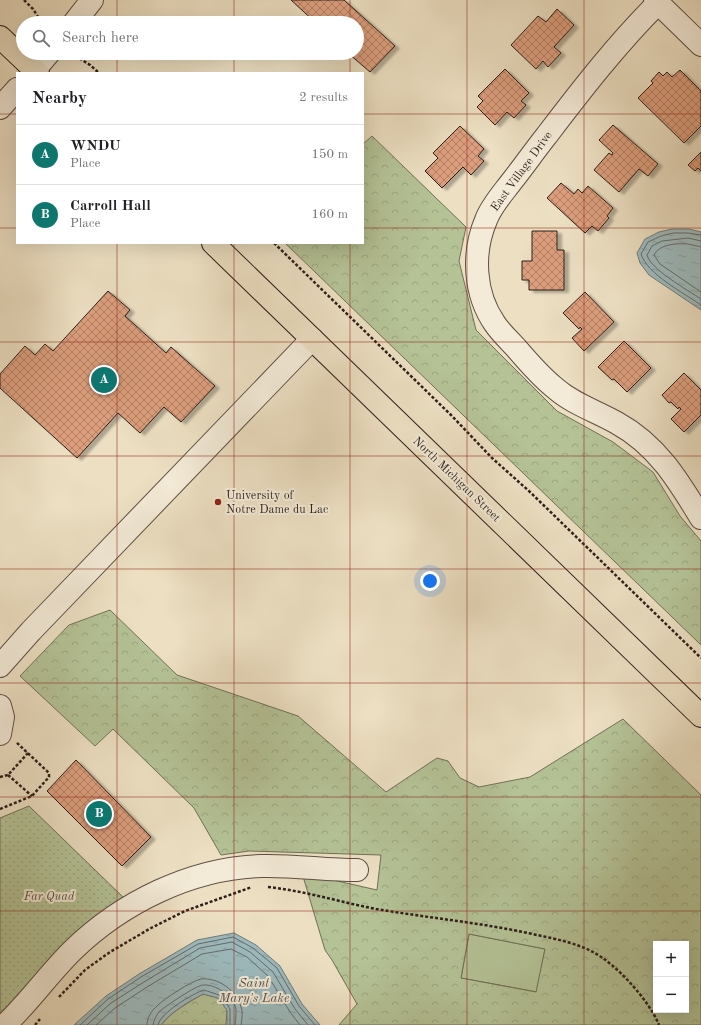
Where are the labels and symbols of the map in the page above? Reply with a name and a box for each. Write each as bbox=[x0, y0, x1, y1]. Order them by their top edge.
street label: East Village Drive bbox=[489, 129, 555, 214]
pin: A bbox=[91, 365, 117, 395]
street label: North Michigan Street bbox=[410, 435, 502, 525]
place label: University of Notre Dame du Lac bbox=[226, 490, 328, 516]
marker: University of Notre Dame du Lac bbox=[213, 497, 223, 507]
your location bbox=[420, 571, 440, 591]
pin: B bbox=[86, 799, 112, 829]
park label: Far Quad bbox=[23, 891, 75, 903]
water label: Saint Mary's Lake bbox=[218, 977, 289, 1005]

